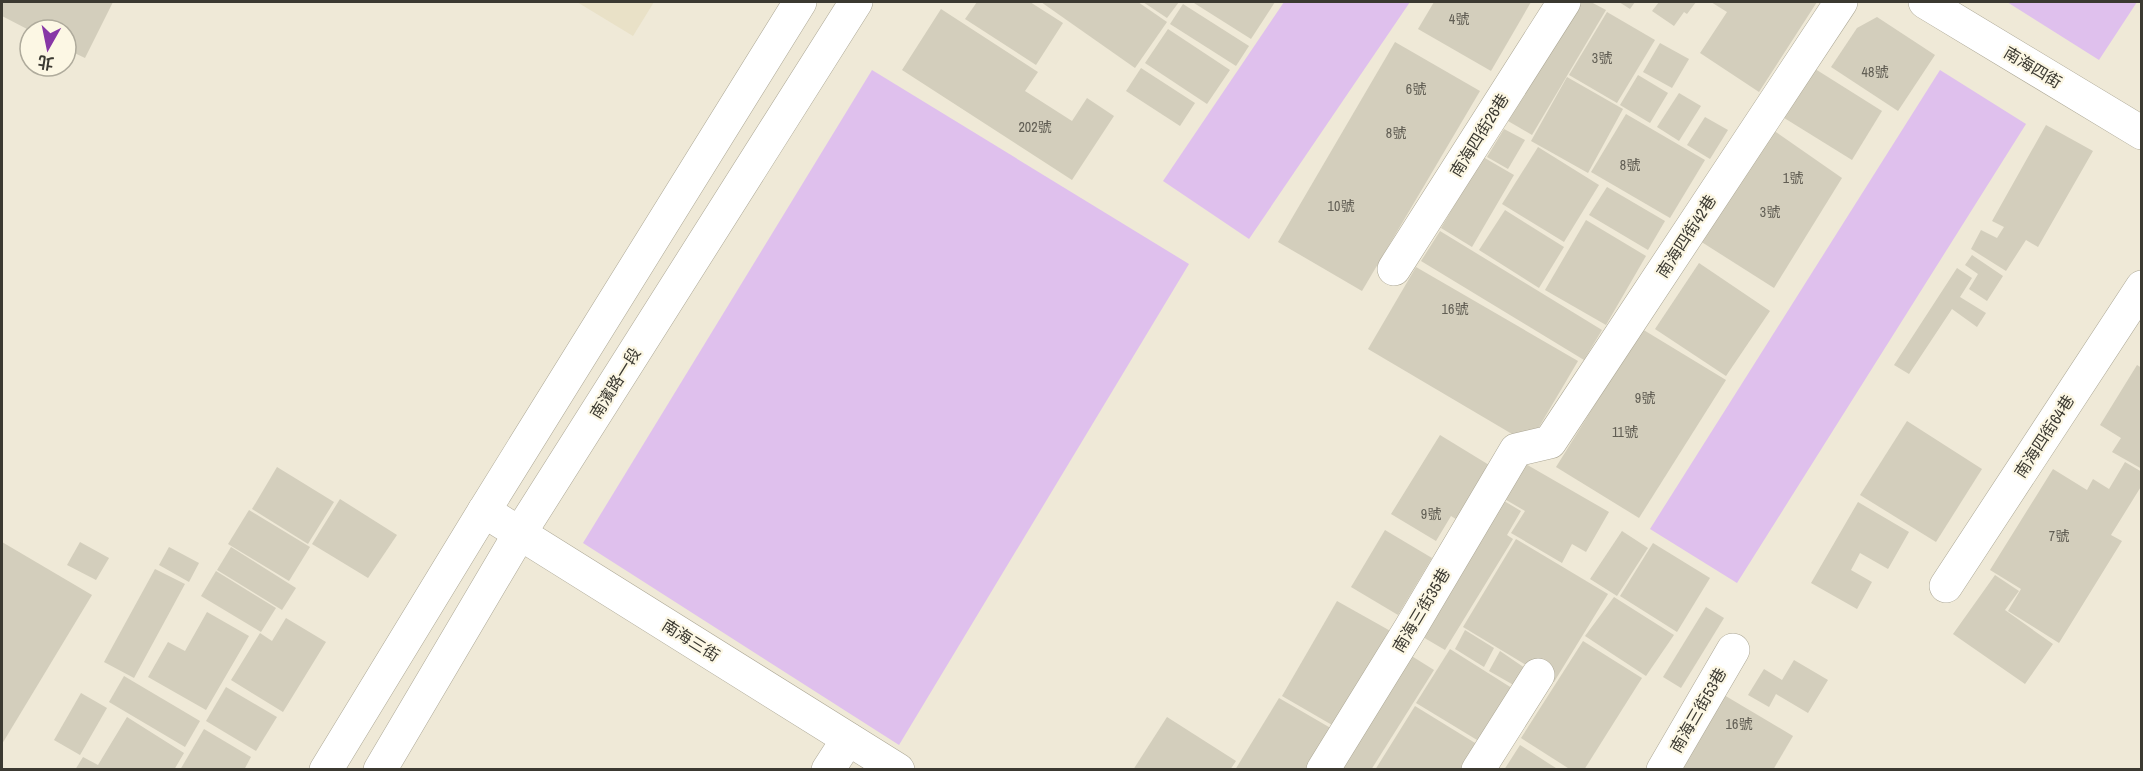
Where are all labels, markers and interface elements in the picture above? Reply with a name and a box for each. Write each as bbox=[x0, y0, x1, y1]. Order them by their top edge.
house number: 4號 bbox=[1449, 10, 1469, 28]
north arrow bbox=[18, 18, 78, 78]
street label: 南海四街 bbox=[2000, 41, 2066, 93]
house number: 3號 bbox=[1592, 49, 1612, 67]
text: 北 bbox=[36, 51, 55, 75]
house number: 48號 bbox=[1862, 63, 1888, 81]
house number: 6號 bbox=[1406, 80, 1426, 98]
street label: 南海四街26巷 bbox=[1445, 89, 1513, 181]
house number: 202號 bbox=[1018, 118, 1052, 136]
house number: 8號 bbox=[1386, 124, 1406, 142]
house number: 8號 bbox=[1620, 156, 1640, 174]
house number: 1號 bbox=[1783, 169, 1803, 187]
street label: 南海四街42巷 bbox=[1651, 190, 1721, 282]
house number: 10號 bbox=[1328, 197, 1354, 215]
house number: 3號 bbox=[1760, 203, 1780, 221]
house number: 16號 bbox=[1442, 300, 1468, 318]
street label: 南濱路一段 bbox=[584, 343, 646, 423]
house number: 9號 bbox=[1635, 389, 1655, 407]
street label: 南海四街64巷 bbox=[2009, 390, 2079, 482]
house number: 11號 bbox=[1612, 423, 1638, 441]
house number: 9號 bbox=[1421, 505, 1441, 523]
house number: 7號 bbox=[2049, 527, 2069, 545]
street label: 南海三街35巷 bbox=[1387, 564, 1455, 656]
street label: 南海三街 bbox=[658, 614, 724, 666]
street label: 南海三街53巷 bbox=[1665, 664, 1731, 756]
house number: 16號 bbox=[1726, 715, 1752, 733]

